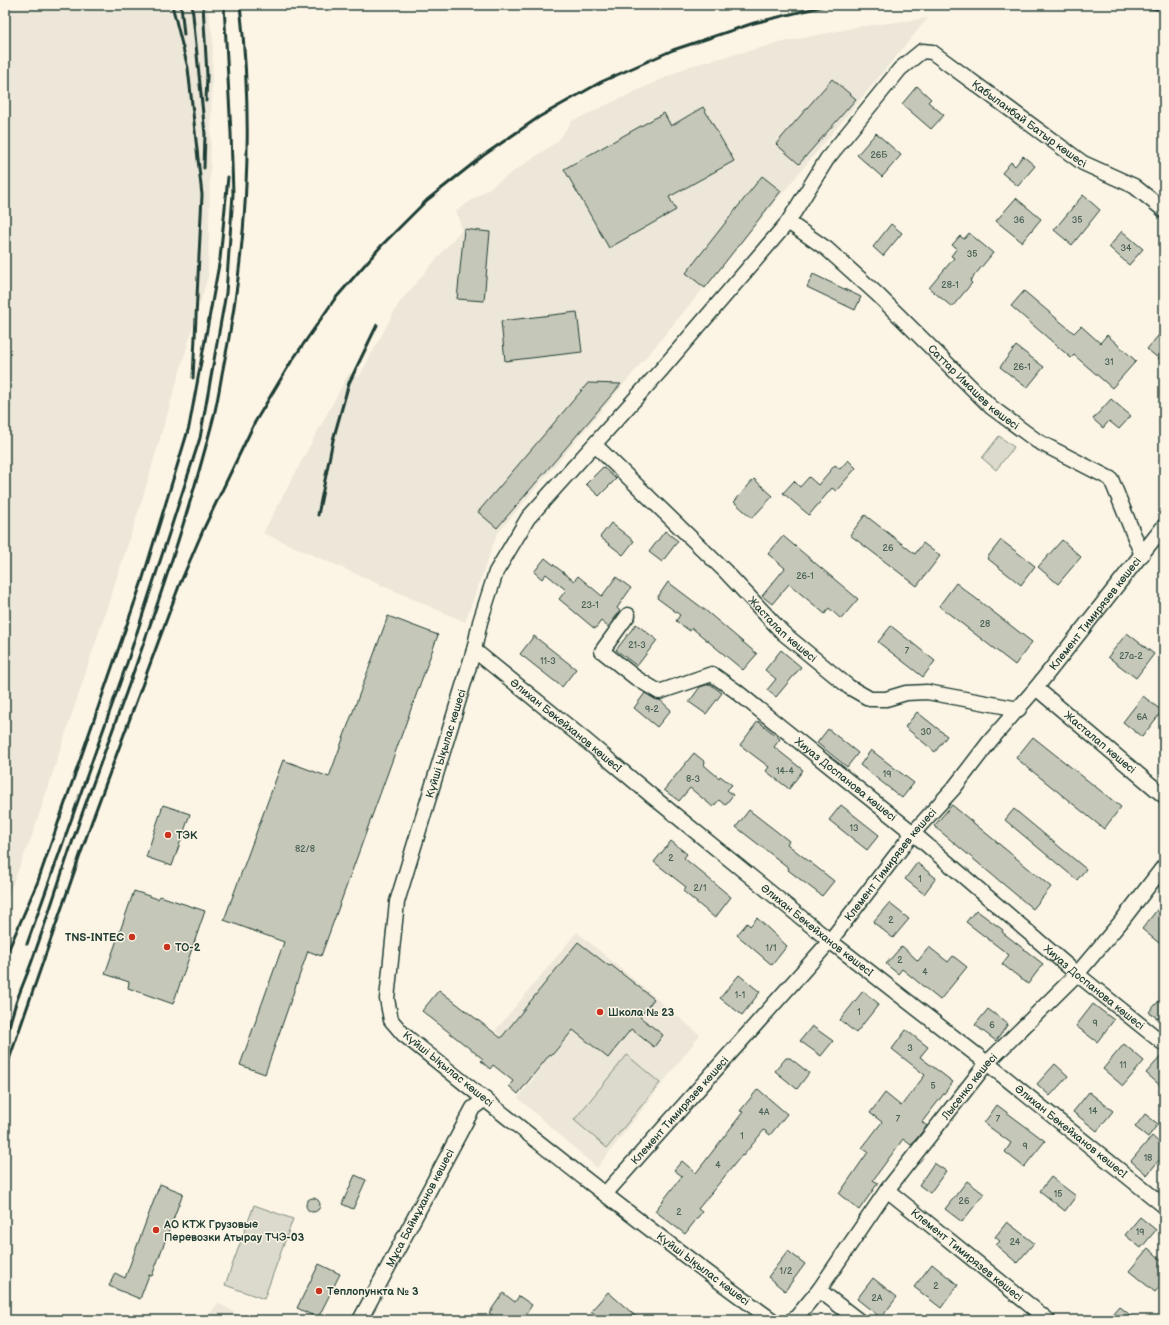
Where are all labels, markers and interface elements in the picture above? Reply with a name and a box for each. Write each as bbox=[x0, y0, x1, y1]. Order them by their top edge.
street label: Қабыланбай Батыр көшесі bbox=[969, 77, 1088, 170]
house number: 26Б bbox=[870, 150, 888, 161]
house number: 36 bbox=[1013, 215, 1025, 226]
house number: 35 bbox=[1072, 215, 1082, 226]
house number: 34 bbox=[1120, 243, 1132, 254]
house number: 35 bbox=[967, 249, 977, 260]
house number: 28-1 bbox=[941, 280, 959, 291]
street label: Саттар Имашев көшесі bbox=[925, 342, 1022, 432]
house number: 31 bbox=[1104, 357, 1114, 368]
house number: 26-1 bbox=[1013, 362, 1031, 373]
house number: 26 bbox=[883, 543, 894, 554]
street label: Клемент Тимирязев көшесі bbox=[1046, 554, 1143, 673]
house number: 26-1 bbox=[796, 571, 814, 582]
street label: Жасталап көшесі bbox=[746, 594, 820, 665]
house number: 23-1 bbox=[581, 600, 599, 611]
house number: 28 bbox=[980, 619, 990, 630]
house number: 21-3 bbox=[628, 640, 646, 651]
house number: 7 bbox=[905, 646, 910, 657]
house number: 27a-2 bbox=[1119, 651, 1143, 662]
house number: 11-3 bbox=[540, 656, 556, 667]
street label: Әлихан Бөкейханов көшесI bbox=[508, 676, 625, 775]
street label: Күйші Ықылас көшесі bbox=[423, 687, 468, 799]
house number: 9-2 bbox=[645, 704, 660, 715]
street label: Жасталап көшесі bbox=[1062, 708, 1139, 776]
house number: 6А bbox=[1137, 712, 1148, 723]
house number: 30 bbox=[921, 727, 931, 738]
street label: Хиуаз Доспанова көшесі bbox=[793, 735, 899, 824]
house number: 14-4 bbox=[776, 766, 794, 777]
house number: 19 bbox=[883, 769, 891, 780]
house number: 8-3 bbox=[686, 774, 701, 785]
street label: Клемент Тимирязев көшесі bbox=[841, 805, 939, 923]
house number: 13 bbox=[849, 823, 859, 834]
place label: ТЭК bbox=[176, 829, 198, 842]
marker: ТЭК bbox=[163, 830, 173, 840]
house number: 82/8 bbox=[295, 844, 315, 855]
house number: 2 bbox=[668, 853, 674, 864]
house number: 1 bbox=[918, 874, 922, 885]
street label: Әлихан Бөкейханов көшесI bbox=[758, 881, 877, 979]
house number: 2/1 bbox=[694, 883, 706, 894]
house number: 2 bbox=[888, 915, 894, 926]
place label: TNS-INTEC bbox=[65, 931, 124, 944]
marker: TNS-INTEC bbox=[127, 932, 137, 942]
place label: ТО-2 bbox=[175, 941, 201, 954]
marker: ТО-2 bbox=[162, 942, 172, 952]
street label: Хиуаз Доспанова көшесі bbox=[1041, 942, 1147, 1032]
house number: 1/1 bbox=[765, 943, 777, 954]
house number: 2 bbox=[897, 955, 903, 966]
house number: 4 bbox=[922, 967, 928, 978]
house number: 1-1 bbox=[735, 990, 745, 1001]
place label: Школа № 23 bbox=[608, 1006, 675, 1019]
marker: Школа № 23 bbox=[595, 1007, 605, 1017]
house number: 1 bbox=[857, 1007, 861, 1018]
house number: 9 bbox=[1092, 1018, 1098, 1029]
house number: 6 bbox=[989, 1020, 995, 1031]
street label: Күйші Ықылас көшесі bbox=[400, 1028, 496, 1110]
house number: 3 bbox=[907, 1043, 913, 1054]
street label: Лысенко көшесі bbox=[938, 1050, 1000, 1123]
street label: Клемент Тимирязев көшесі bbox=[628, 1054, 731, 1167]
house number: 11 bbox=[1120, 1060, 1126, 1071]
house number: 5 bbox=[930, 1081, 936, 1092]
street label: Әлихан Бөкейханов көшесI bbox=[1013, 1082, 1130, 1181]
house number: 14 bbox=[1089, 1106, 1098, 1117]
house number: 4А bbox=[759, 1107, 770, 1118]
house number: 7 bbox=[896, 1114, 901, 1125]
house number: 7 bbox=[996, 1114, 1001, 1125]
house number: 1 bbox=[740, 1131, 744, 1142]
house number: 9 bbox=[1022, 1141, 1028, 1152]
street label: Мұса Баймұханов көшесі bbox=[383, 1147, 456, 1269]
house number: 18 bbox=[1144, 1153, 1152, 1164]
house number: 4 bbox=[715, 1160, 721, 1171]
house number: 15 bbox=[1054, 1189, 1062, 1200]
house number: 26 bbox=[959, 1196, 970, 1207]
street label: Клемент Тимирязев көшесі bbox=[909, 1206, 1026, 1304]
house number: 2 bbox=[676, 1207, 682, 1218]
place label: АО КТЖ Грузовые Перевозки Атырау ТЧЭ-03 bbox=[163, 1218, 305, 1244]
marker: АО КТЖ Грузовые Перевозки Атырау ТЧЭ-03 bbox=[151, 1225, 161, 1235]
house number: 19 bbox=[1136, 1227, 1144, 1238]
street label: Күйші Ықылас көшесі bbox=[654, 1230, 752, 1308]
house number: 24 bbox=[1010, 1237, 1021, 1248]
house number: 1/2 bbox=[780, 1266, 793, 1277]
house number: 2 bbox=[933, 1281, 939, 1292]
place label: Теплопункта № 3 bbox=[327, 1285, 419, 1298]
marker: Теплопункта № 3 bbox=[314, 1286, 324, 1296]
house number: 2А bbox=[872, 1293, 883, 1304]

